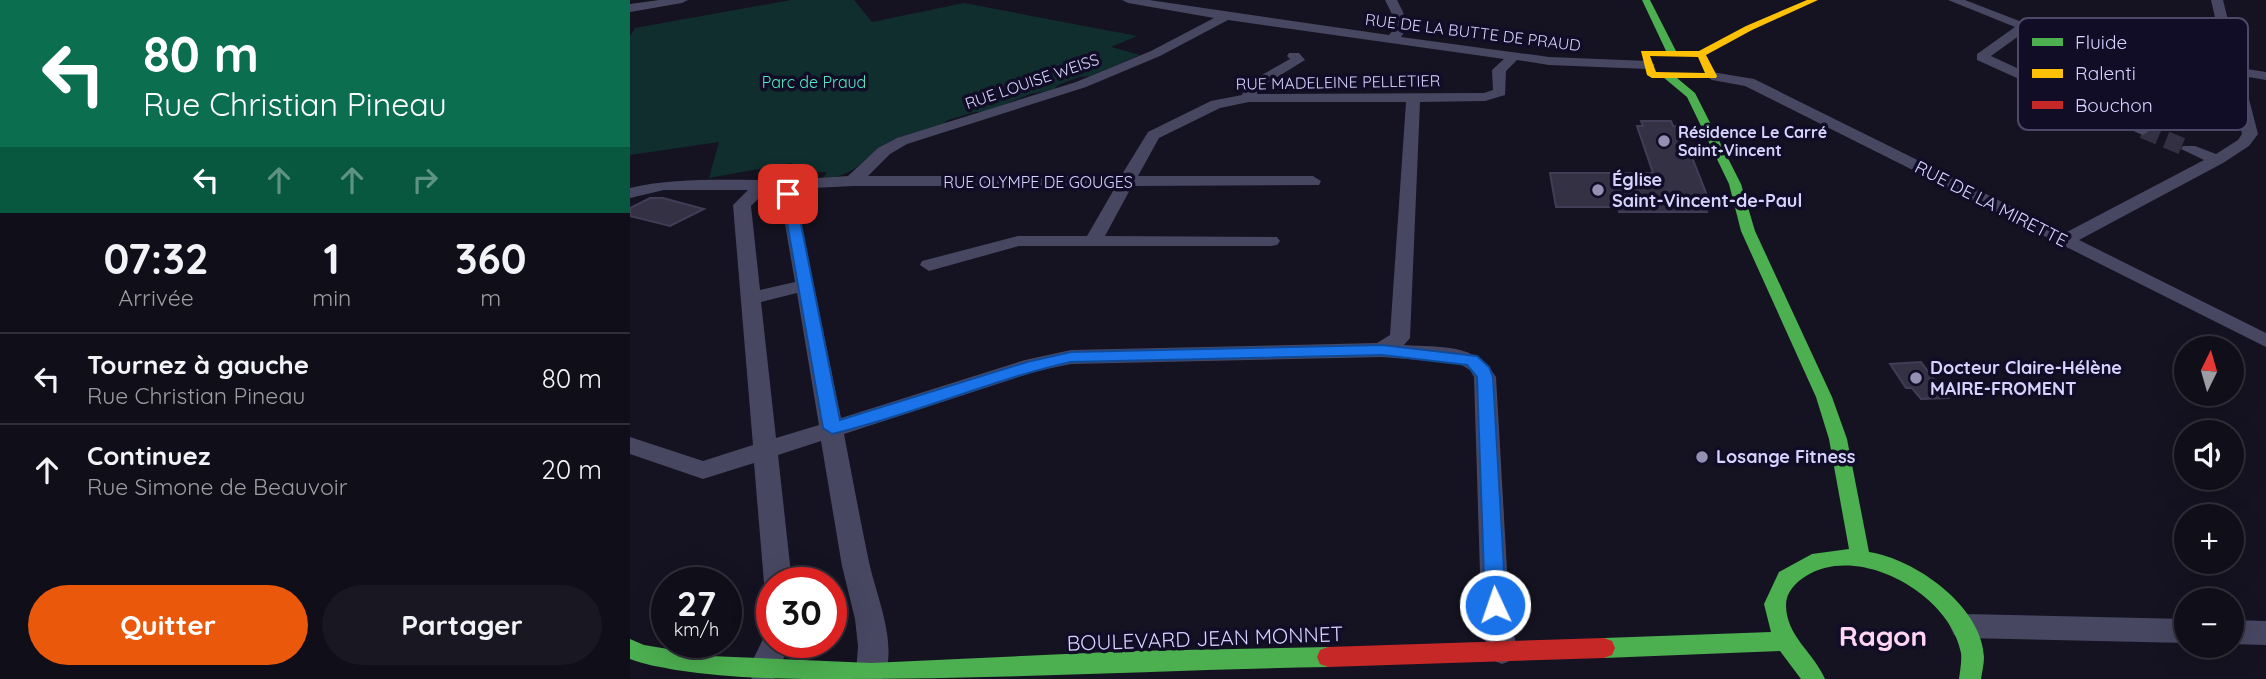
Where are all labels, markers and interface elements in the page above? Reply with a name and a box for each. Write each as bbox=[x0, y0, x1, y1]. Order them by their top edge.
street label: RUE DE LA BUTTE DE PRAUD bbox=[1364, 9, 1582, 55]
legend bbox=[2018, 18, 2248, 130]
text: 80 m bbox=[143, 23, 259, 84]
icon: left bbox=[28, 28, 119, 119]
text: Fluide bbox=[2075, 30, 2127, 54]
street label: RUE LOUISE WEISS bbox=[962, 49, 1102, 113]
text: Ralenti bbox=[2075, 61, 2136, 85]
street label: RUE MADELEINE PELLETIER bbox=[1236, 70, 1440, 94]
park label: Parc de Praud bbox=[762, 72, 866, 92]
text: Rue Christian Pineau bbox=[143, 84, 447, 124]
text: Bouchon bbox=[2075, 93, 2153, 117]
place label: Résidence Le Carré Saint-Vincent bbox=[1678, 122, 1827, 160]
marker: Résidence Le Carré Saint-Vincent bbox=[1656, 133, 1672, 149]
street label: RUE DE LA MIRETTE bbox=[1911, 155, 2071, 252]
icon: left bbox=[187, 161, 225, 199]
icon: ahead bbox=[260, 161, 298, 199]
icon: ahead bbox=[333, 161, 371, 199]
icon: right bbox=[406, 161, 444, 199]
pin bbox=[758, 164, 818, 224]
place label: Église Saint-Vincent-de-Paul bbox=[1612, 168, 1802, 212]
street label: RUE OLYMPE DE GOUGES bbox=[943, 172, 1133, 192]
icon: arrive bbox=[769, 175, 807, 213]
marker: Église Saint-Vincent-de-Paul bbox=[1590, 182, 1606, 198]
text: 07:32 bbox=[104, 232, 209, 285]
text: 1 bbox=[324, 232, 340, 285]
text: 360 bbox=[455, 232, 526, 285]
text: Arrivée bbox=[118, 283, 194, 312]
text: min bbox=[312, 283, 351, 312]
text: m bbox=[480, 283, 501, 312]
north arrow bbox=[2174, 336, 2244, 406]
map controls bbox=[2174, 336, 2244, 658]
text: Tournez à gauche bbox=[87, 348, 309, 381]
place label: Docteur Claire-Hélène MAIRE-FROMENT bbox=[1930, 356, 2122, 400]
icon: left bbox=[28, 360, 66, 398]
text: 80 m bbox=[542, 362, 602, 395]
marker: Docteur Claire-Hélène MAIRE-FROMENT bbox=[1908, 370, 1924, 386]
text: Rue Christian Pineau bbox=[87, 381, 305, 410]
button: sound bbox=[2174, 420, 2244, 490]
text: Continuez bbox=[87, 439, 210, 472]
place label: Losange Fitness bbox=[1716, 445, 1856, 468]
marker: Losange Fitness bbox=[1694, 449, 1710, 465]
icon: ahead bbox=[28, 451, 66, 489]
text: 20 m bbox=[541, 453, 602, 486]
text: Rue Simone de Beauvoir bbox=[87, 472, 348, 501]
button: + bbox=[2174, 504, 2244, 574]
speed limit sign: 30 bbox=[756, 567, 847, 658]
position arrow bbox=[1458, 568, 1532, 642]
text: 27 bbox=[677, 581, 716, 625]
button: Quitter bbox=[28, 585, 308, 665]
button: Partager bbox=[322, 585, 602, 665]
button: − bbox=[2174, 588, 2244, 658]
text: km/h bbox=[674, 618, 719, 641]
district label: Ragon bbox=[1839, 618, 1927, 653]
street label: BOULEVARD JEAN MONNET bbox=[1066, 620, 1344, 656]

